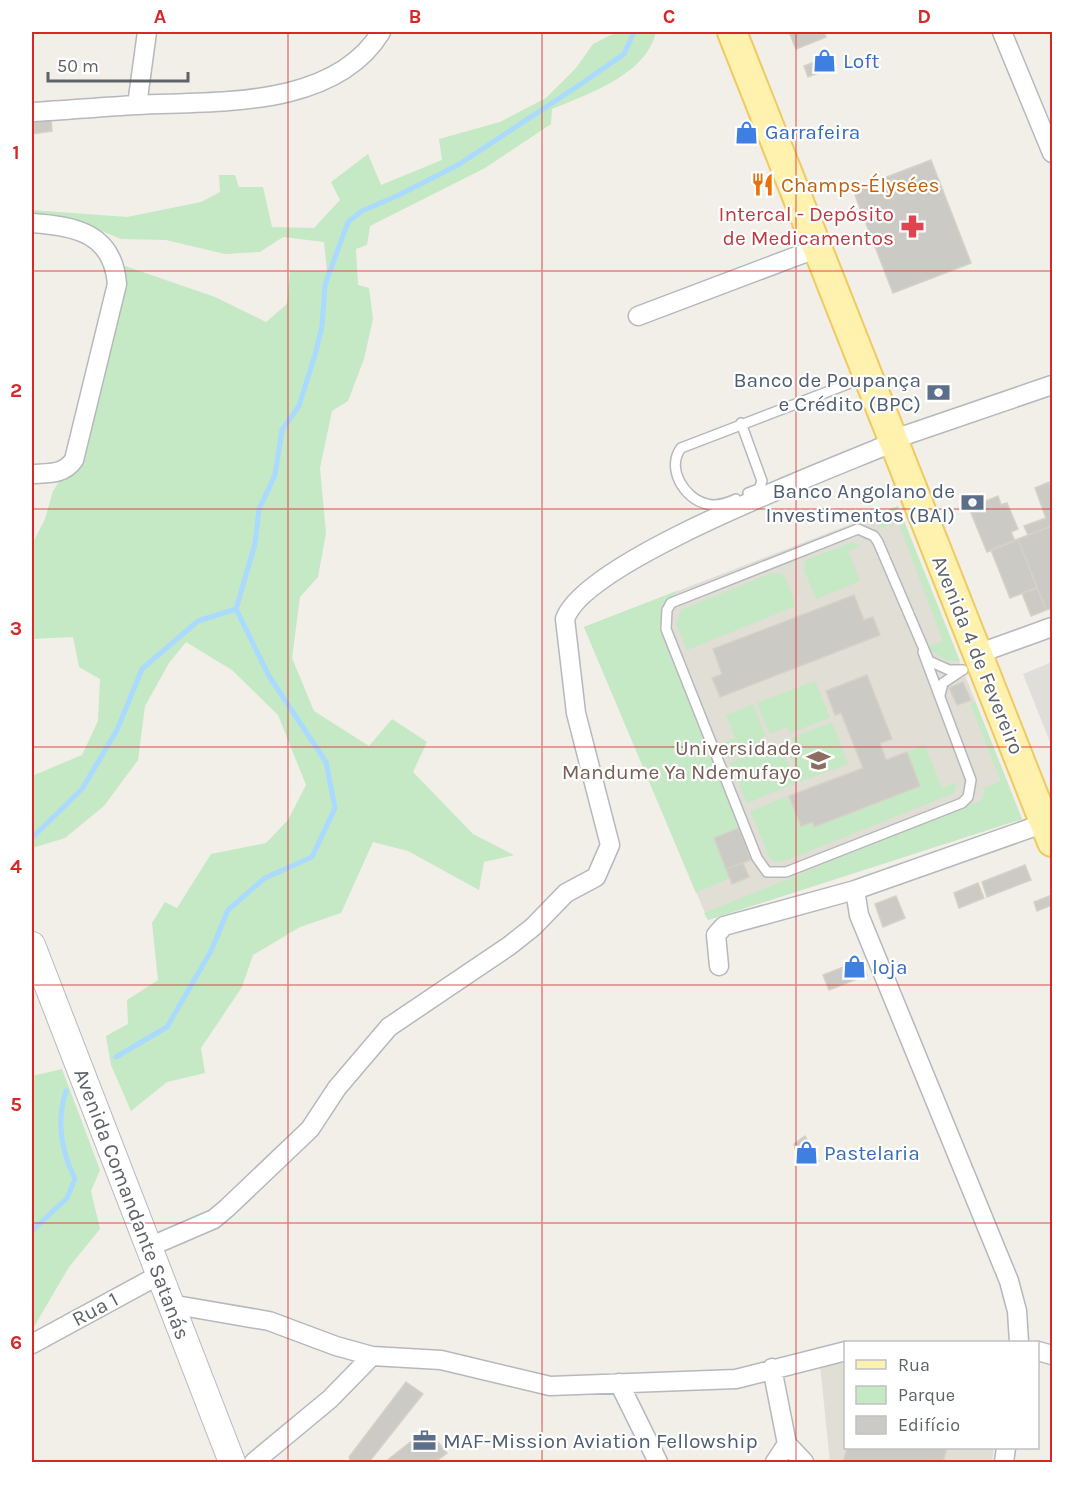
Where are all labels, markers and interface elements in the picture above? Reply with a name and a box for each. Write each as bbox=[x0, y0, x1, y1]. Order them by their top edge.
text: A bbox=[154, 5, 167, 28]
text: B bbox=[409, 5, 421, 28]
text: C bbox=[663, 5, 675, 28]
text: D bbox=[917, 5, 931, 28]
scale bar bbox=[48, 45, 188, 83]
shop icon: Loft bbox=[812, 48, 838, 74]
place label: Loft bbox=[843, 49, 879, 73]
text: 50 m bbox=[57, 55, 99, 77]
shop icon: Garrafeira bbox=[734, 119, 760, 145]
place label: Garrafeira bbox=[765, 120, 860, 144]
text: 1 bbox=[12, 141, 20, 164]
restaurant icon: Champs-Élysées bbox=[750, 172, 776, 198]
place label: Champs-Élysées bbox=[781, 173, 939, 197]
place label: Intercal - Depósito de Medicamentos bbox=[719, 202, 894, 250]
pharmacy icon: Intercal - Depósito de Medicamentos bbox=[899, 213, 925, 239]
place label: Banco de Poupança e Crédito (BPC) bbox=[733, 368, 921, 416]
text: 2 bbox=[10, 379, 22, 402]
bank icon: Banco de Poupança e Crédito (BPC) bbox=[926, 379, 952, 405]
place label: Banco Angolano de Investimentos (BAI) bbox=[765, 479, 955, 527]
bank icon: Banco Angolano de Investimentos (BAI) bbox=[960, 490, 986, 516]
street label: Avenida 4 de Fevereiro bbox=[927, 552, 1029, 758]
text: 3 bbox=[10, 617, 22, 640]
place label: Universidade Mandume Ya Ndemufayo bbox=[562, 736, 801, 784]
school or university icon: Universidade Mandume Ya Ndemufayo bbox=[806, 747, 832, 773]
text: 4 bbox=[10, 855, 22, 878]
shop icon: loja bbox=[841, 954, 867, 980]
place label: loja bbox=[872, 955, 908, 979]
street label: Avenida Comandante Satanás bbox=[69, 1065, 195, 1343]
text: 5 bbox=[10, 1093, 22, 1116]
shop icon: Pastelaria bbox=[793, 1140, 819, 1166]
place label: Pastelaria bbox=[824, 1141, 920, 1165]
street label: Rua 1 bbox=[68, 1287, 122, 1331]
text: 6 bbox=[10, 1331, 22, 1354]
legend bbox=[844, 1341, 1039, 1449]
text: Rua bbox=[898, 1354, 930, 1376]
text: Parque bbox=[898, 1384, 955, 1406]
text: Edifício bbox=[898, 1414, 960, 1436]
office icon: MAF-Mission Aviation Fellowship bbox=[412, 1428, 438, 1454]
place label: MAF-Mission Aviation Fellowship bbox=[443, 1429, 758, 1453]

